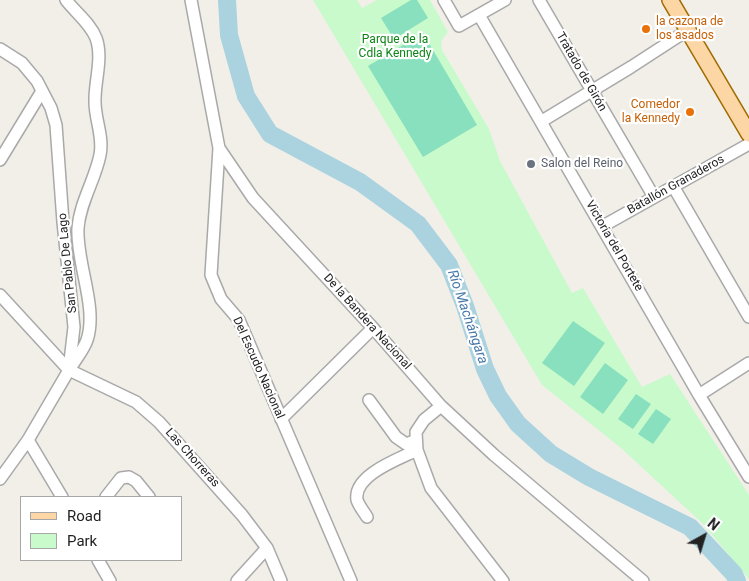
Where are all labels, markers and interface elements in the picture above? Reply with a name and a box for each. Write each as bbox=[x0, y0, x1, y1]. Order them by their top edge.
place label: la cazona de los asados bbox=[656, 15, 723, 43]
marker: la cazona de los asados bbox=[640, 23, 652, 35]
street label: Tratado de Girón bbox=[553, 30, 609, 114]
park label: Parque de la Cdla Kennedy bbox=[359, 33, 431, 61]
place label: Comedor la Kennedy bbox=[622, 98, 680, 126]
marker: Comedor la Kennedy bbox=[684, 106, 696, 118]
street label: Batallón Granaderos bbox=[625, 152, 727, 218]
place label: Salon del Reino bbox=[541, 157, 623, 171]
marker: Salon del Reino bbox=[525, 158, 537, 170]
street label: Victoria del Portete bbox=[582, 198, 646, 294]
street label: San Pablo De Lago bbox=[56, 212, 80, 314]
water label: Río Machángara bbox=[443, 268, 491, 366]
street label: De la Bandera Nacional bbox=[320, 271, 414, 373]
street label: Del Escudo Nacional bbox=[229, 315, 287, 421]
street label: Las Chorreras bbox=[162, 426, 222, 490]
legend bbox=[20, 496, 182, 561]
text: Road bbox=[67, 507, 101, 525]
north arrow bbox=[679, 511, 729, 561]
text: N bbox=[705, 515, 722, 534]
text: Park bbox=[67, 532, 97, 550]

